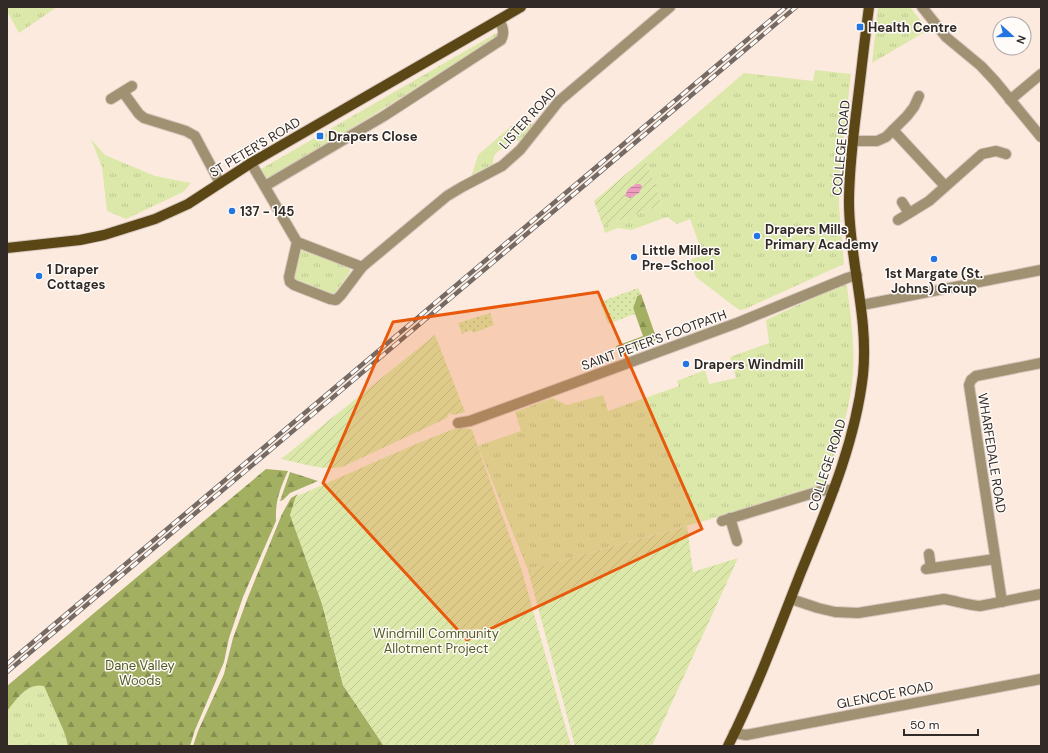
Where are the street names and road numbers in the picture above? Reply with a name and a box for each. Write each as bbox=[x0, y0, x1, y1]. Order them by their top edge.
street label: LISTER ROAD bbox=[496, 83, 560, 153]
street label: COLLEGE ROAD bbox=[828, 99, 854, 196]
street label: ST PETER'S ROAD bbox=[206, 113, 304, 181]
street label: SAINT PETER'S FOOTPATH bbox=[579, 306, 729, 374]
street label: WHARFEDALE ROAD bbox=[974, 392, 1010, 514]
street label: COLLEGE ROAD bbox=[804, 417, 850, 513]
street label: GLENCOE ROAD bbox=[835, 677, 935, 713]

